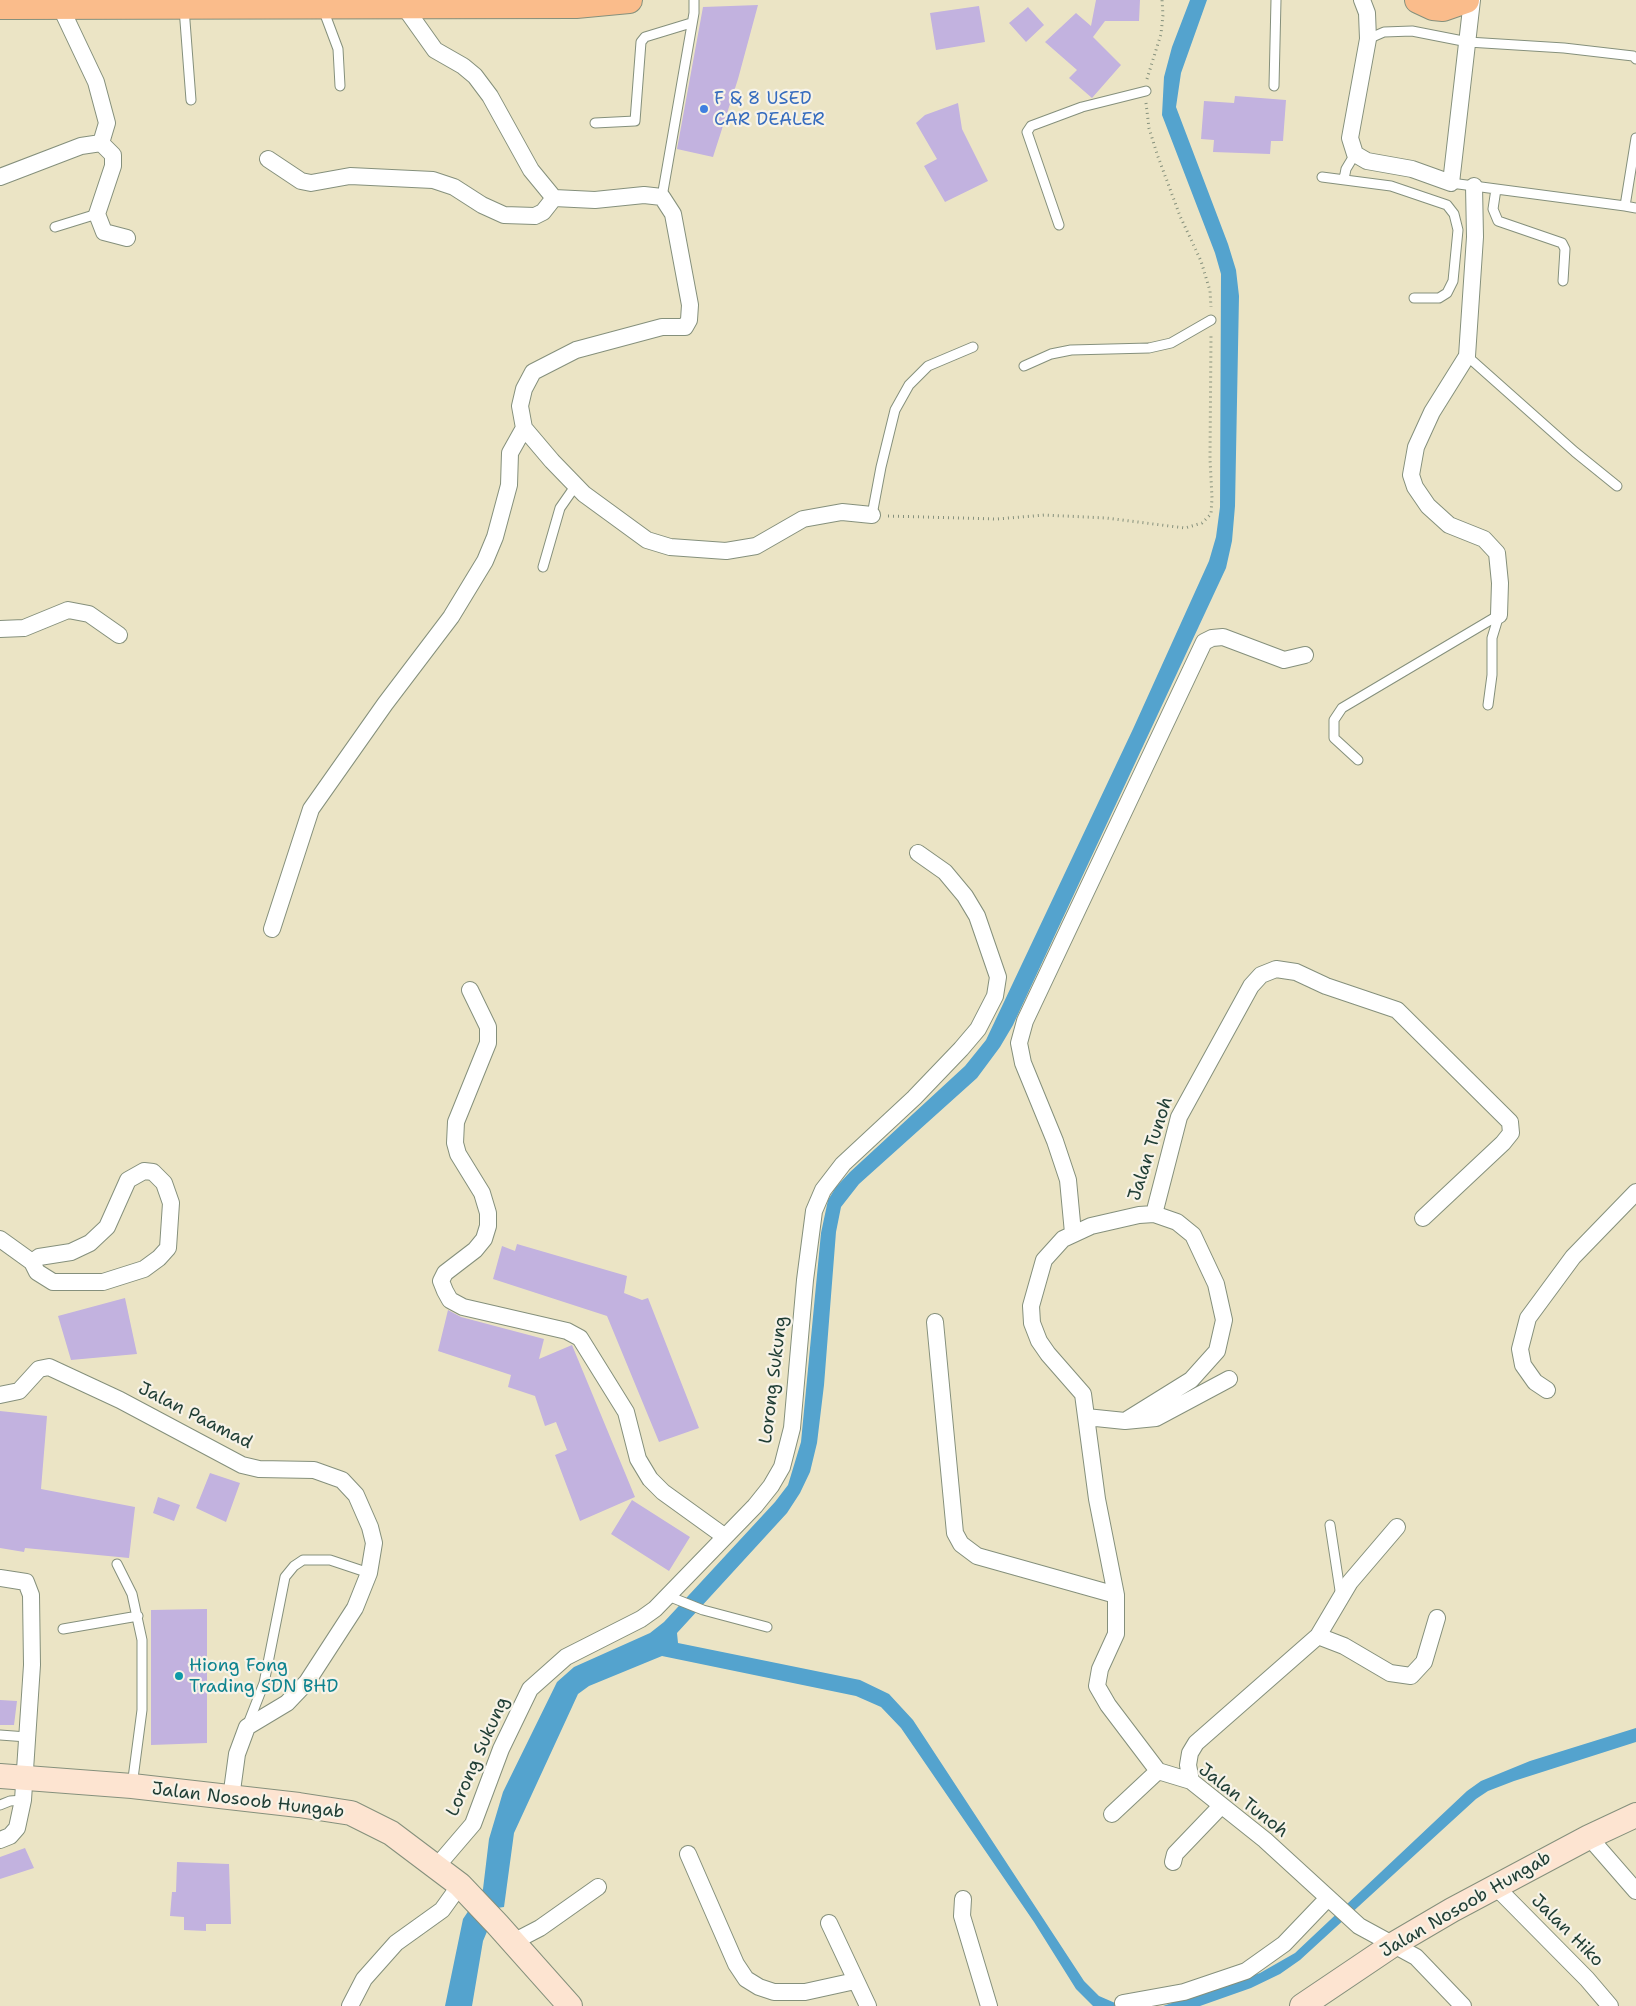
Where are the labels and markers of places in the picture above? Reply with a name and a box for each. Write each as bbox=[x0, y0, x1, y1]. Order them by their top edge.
place label: F & 8 USED CAR DEALER bbox=[714, 88, 825, 130]
marker: F & 8 USED CAR DEALER bbox=[698, 103, 710, 115]
place label: Hiong Fong Trading SDN BHD bbox=[189, 1655, 338, 1698]
marker: Hiong Fong Trading SDN BHD bbox=[173, 1670, 185, 1682]

